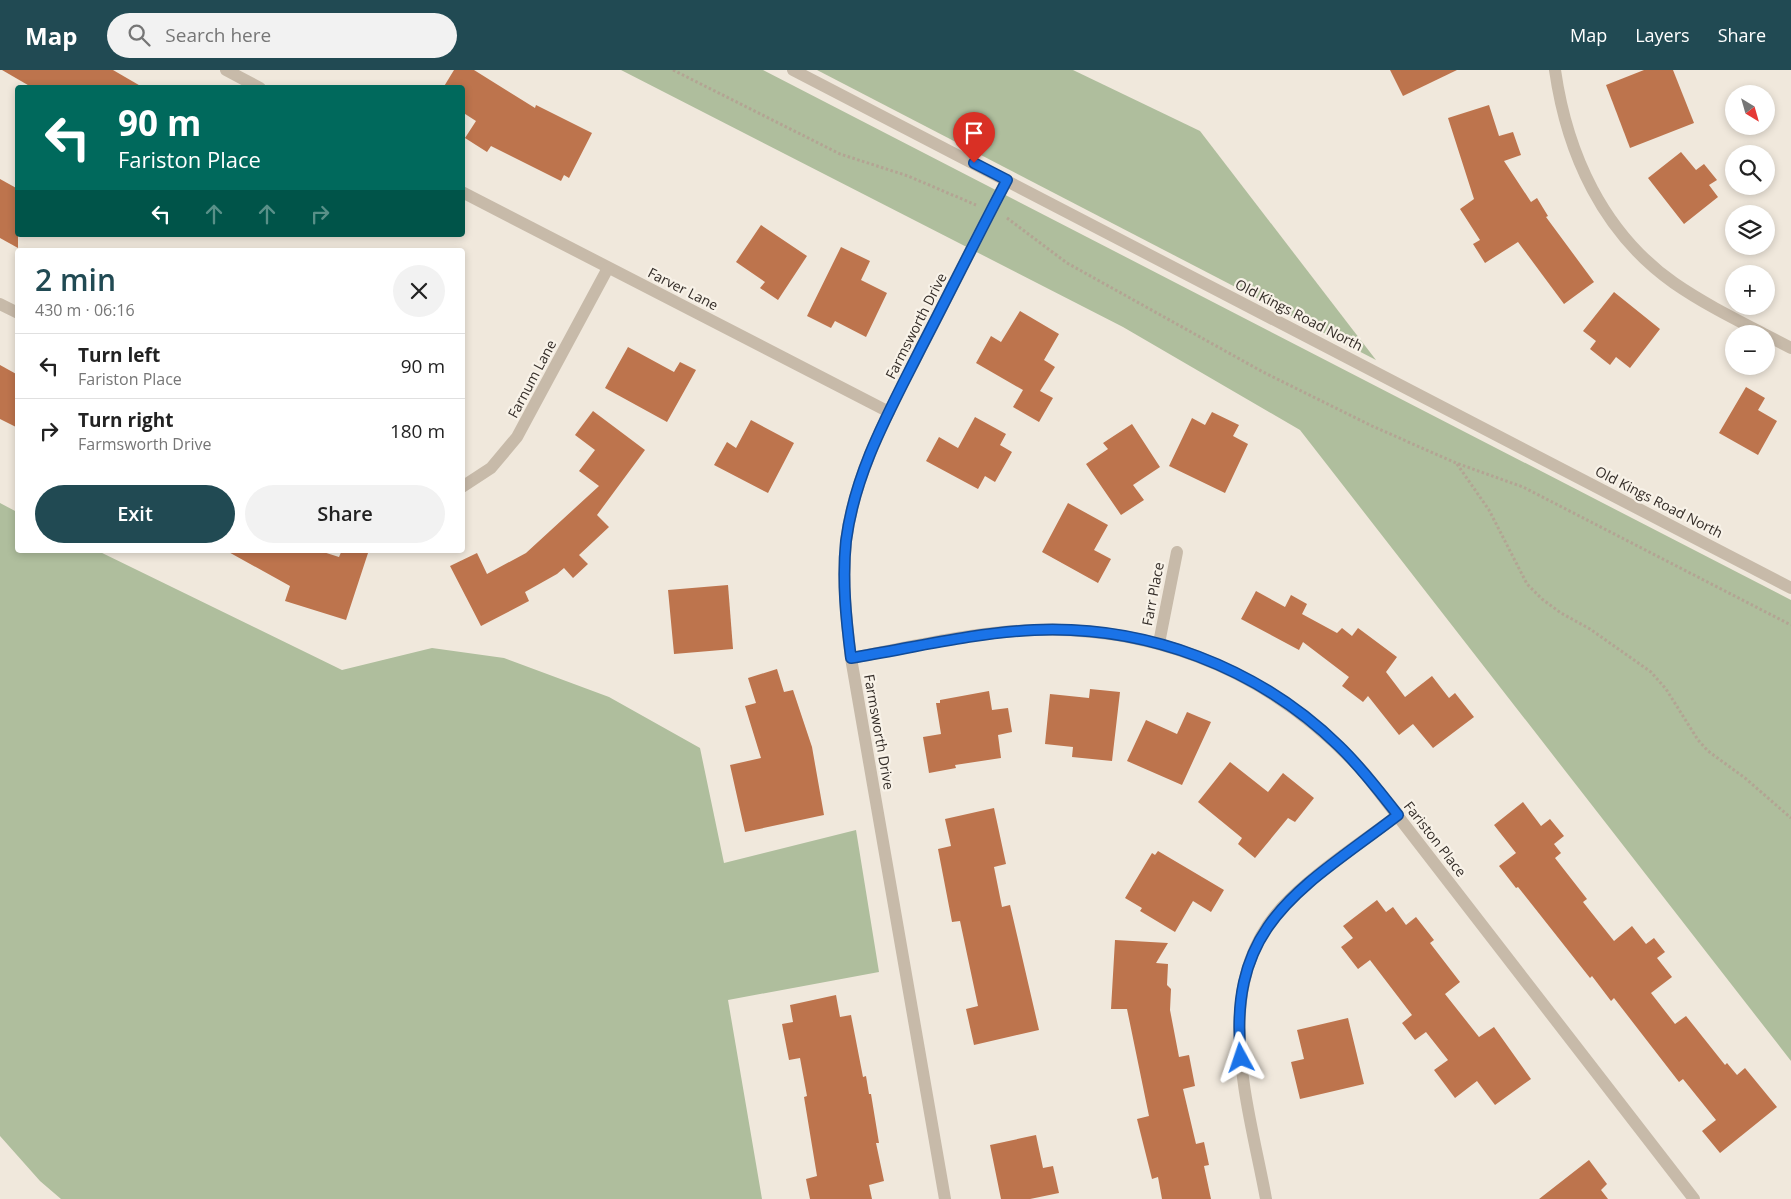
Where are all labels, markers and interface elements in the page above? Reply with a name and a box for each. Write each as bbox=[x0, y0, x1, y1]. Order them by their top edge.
search box bbox=[107, 13, 457, 58]
text: Map bbox=[25, 19, 77, 52]
icon: search bbox=[125, 21, 153, 49]
text: Search here bbox=[165, 22, 271, 48]
text: Map bbox=[1570, 23, 1607, 47]
text: Layers bbox=[1635, 23, 1690, 47]
text: Share bbox=[1718, 23, 1766, 47]
north arrow bbox=[1725, 85, 1775, 135]
map controls bbox=[1725, 85, 1775, 375]
text: 90 m bbox=[118, 99, 201, 146]
icon: left bbox=[35, 105, 100, 170]
pin bbox=[953, 112, 995, 163]
icon: arrive bbox=[960, 119, 988, 147]
text: Fariston Place bbox=[118, 144, 261, 174]
button: search bbox=[1725, 145, 1775, 195]
icon: left bbox=[147, 200, 175, 228]
icon: ahead bbox=[200, 200, 228, 228]
icon: ahead bbox=[253, 200, 281, 228]
icon: right bbox=[306, 200, 334, 228]
button: layers bbox=[1725, 205, 1775, 255]
text: 2 min bbox=[35, 259, 116, 300]
street label: Farver Lane bbox=[645, 263, 722, 314]
button: close bbox=[393, 265, 445, 317]
button: + bbox=[1725, 265, 1775, 315]
street label: Farmsworth Drive bbox=[881, 269, 951, 382]
street label: Old Kings Road North bbox=[1232, 274, 1366, 355]
text: 430 m · 06:16 bbox=[35, 299, 135, 321]
button: − bbox=[1725, 325, 1775, 375]
street label: Farnum Lane bbox=[503, 336, 560, 421]
text: Turn left bbox=[78, 342, 160, 368]
icon: left bbox=[35, 352, 63, 380]
text: 90 m bbox=[401, 353, 445, 379]
text: Fariston Place bbox=[78, 368, 182, 390]
text: Turn right bbox=[78, 407, 173, 433]
icon: right bbox=[35, 417, 63, 445]
text: 180 m bbox=[390, 418, 445, 444]
text: Farmsworth Drive bbox=[78, 433, 212, 455]
street label: Old Kings Road North bbox=[1592, 461, 1726, 542]
button: Exit bbox=[35, 485, 235, 543]
button: Share bbox=[245, 485, 445, 543]
street label: Farr Place bbox=[1137, 560, 1168, 627]
street label: Farmsworth Drive bbox=[860, 673, 899, 791]
street label: Fariston Place bbox=[1400, 797, 1471, 880]
position arrow bbox=[1214, 1031, 1266, 1083]

